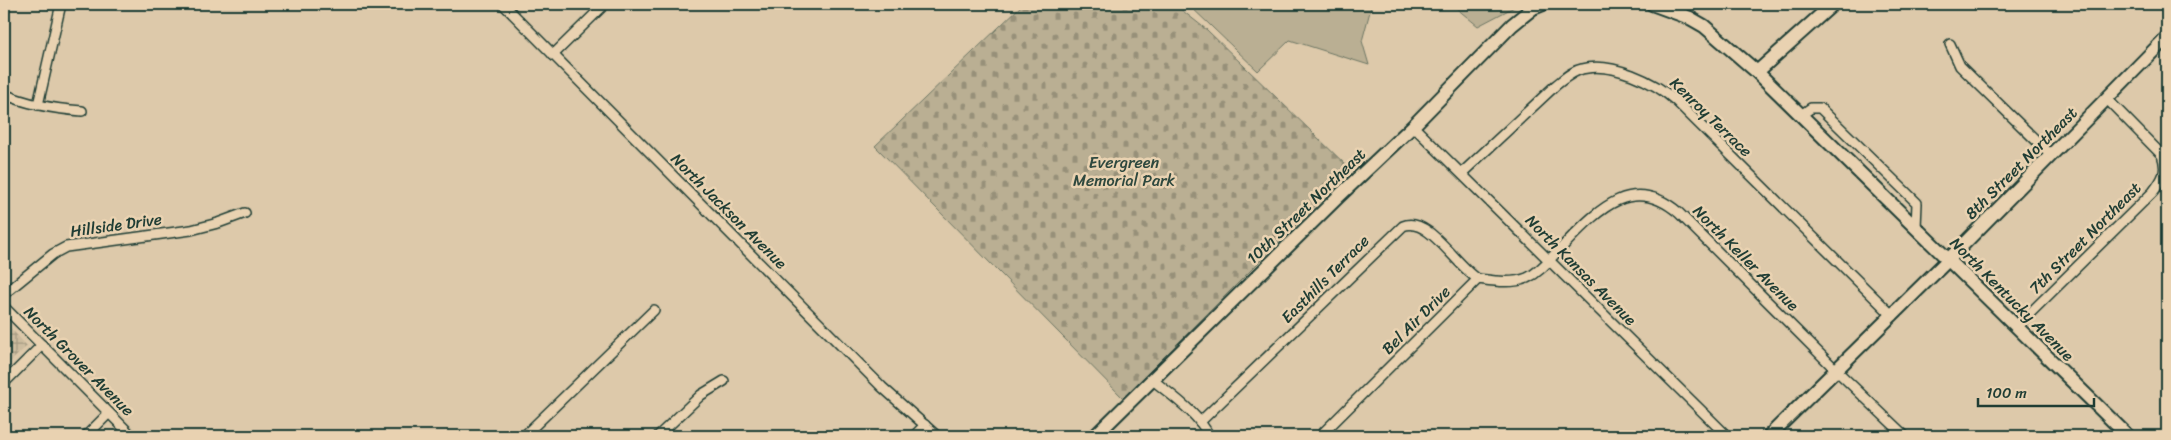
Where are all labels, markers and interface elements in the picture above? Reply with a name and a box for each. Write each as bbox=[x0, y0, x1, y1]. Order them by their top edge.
street label: Kenroy Terrace bbox=[1663, 70, 1759, 164]
street label: 8th Street Northeast bbox=[1958, 99, 2085, 226]
street label: 10th Street Northeast bbox=[1239, 141, 1373, 271]
street label: North Jackson Avenue bbox=[664, 146, 795, 277]
park label: Evergreen Memorial Park bbox=[1073, 148, 1176, 195]
street label: 7th Street Northeast bbox=[2022, 175, 2148, 301]
street label: North Keller Avenue bbox=[1686, 198, 1807, 319]
street label: Hillside Drive bbox=[68, 204, 164, 246]
street label: North Kansas Avenue bbox=[1518, 207, 1644, 333]
street label: Easthills Terrace bbox=[1274, 228, 1376, 330]
street label: North Kentucky Avenue bbox=[1943, 230, 2082, 369]
street label: Bel Air Drive bbox=[1374, 278, 1458, 362]
street label: North Grover Avenue bbox=[17, 299, 141, 423]
scale bar bbox=[1978, 375, 2095, 407]
text: 100 m bbox=[1986, 380, 2027, 406]

